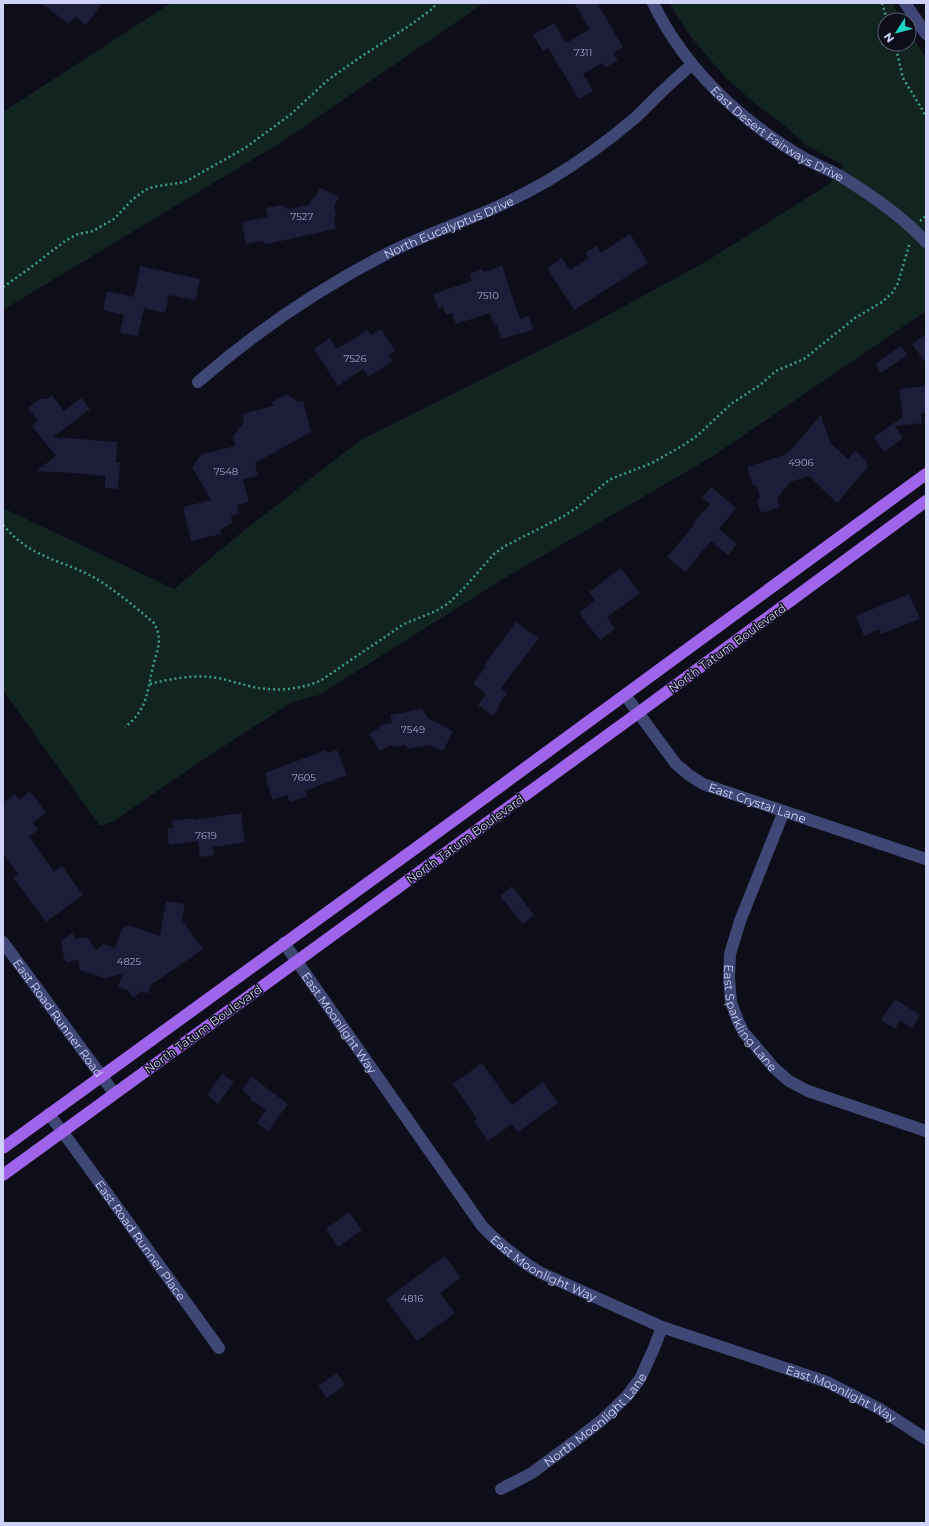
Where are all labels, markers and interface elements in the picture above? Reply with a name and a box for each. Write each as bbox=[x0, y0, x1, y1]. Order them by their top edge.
north arrow bbox=[877, 12, 917, 52]
text: N bbox=[881, 30, 897, 46]
house number: 7311 bbox=[574, 46, 592, 59]
street label: East Desert Fairways Drive bbox=[708, 83, 847, 184]
street label: North Eucalyptus Drive bbox=[381, 193, 516, 262]
house number: 7527 bbox=[291, 210, 314, 223]
house number: 7510 bbox=[477, 289, 499, 302]
house number: 7526 bbox=[343, 352, 367, 365]
house number: 4906 bbox=[788, 456, 814, 469]
house number: 7548 bbox=[214, 465, 238, 478]
street label: North Tatum Boulevard bbox=[665, 600, 789, 696]
house number: 7549 bbox=[401, 723, 425, 736]
house number: 7605 bbox=[292, 771, 316, 784]
street label: East Crystal Lane bbox=[707, 779, 808, 826]
street label: North Tatum Boulevard bbox=[403, 791, 527, 887]
house number: 7619 bbox=[195, 829, 217, 842]
house number: 4825 bbox=[117, 955, 142, 968]
street label: East Road Runner Road bbox=[10, 956, 107, 1080]
street label: East Sparkling Lane bbox=[721, 964, 781, 1074]
street label: East Moonlight Way bbox=[299, 969, 381, 1077]
street label: North Tatum Boulevard bbox=[141, 981, 265, 1077]
street label: East Road Runner Place bbox=[93, 1177, 189, 1303]
street label: East Moonlight Way bbox=[488, 1231, 599, 1305]
house number: 4816 bbox=[401, 1292, 423, 1305]
street label: East Moonlight Way bbox=[784, 1361, 900, 1426]
street label: North Moonlight Lane bbox=[541, 1370, 649, 1469]

